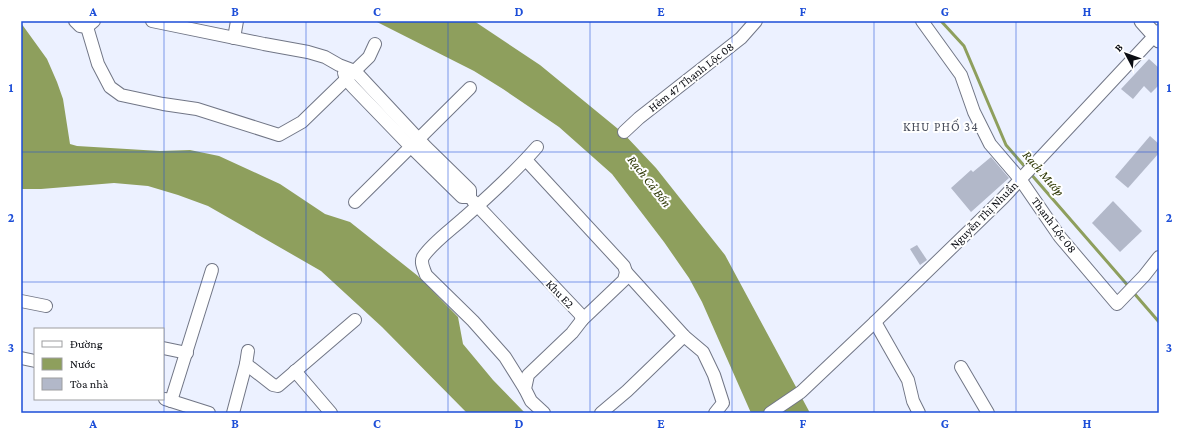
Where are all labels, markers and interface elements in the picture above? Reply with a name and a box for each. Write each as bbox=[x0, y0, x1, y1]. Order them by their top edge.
text: A bbox=[88, 4, 97, 19]
text: B bbox=[231, 4, 239, 19]
text: C bbox=[373, 4, 381, 19]
text: D bbox=[515, 4, 524, 19]
text: E bbox=[657, 4, 665, 19]
text: F bbox=[800, 4, 807, 19]
text: G bbox=[941, 4, 949, 19]
text: H bbox=[1083, 4, 1092, 19]
north arrow bbox=[1106, 34, 1146, 74]
street label: Hẻm 47 Thạnh Lộc 08 bbox=[645, 39, 737, 115]
text: B bbox=[1112, 41, 1125, 54]
text: 1 bbox=[9, 80, 14, 95]
text: 1 bbox=[1167, 80, 1172, 95]
district label: KHU PHỐ 34 bbox=[903, 118, 979, 134]
water label: Rạch Mướp bbox=[1020, 147, 1067, 199]
water label: Rạch Cả Bốn bbox=[625, 152, 675, 211]
street label: Nguyễn Thị Nhuần bbox=[947, 178, 1021, 252]
street label: Thạnh Lộc 08 bbox=[1029, 194, 1079, 256]
text: 2 bbox=[8, 210, 15, 225]
text: 2 bbox=[1166, 210, 1173, 225]
street label: Khu E2 bbox=[543, 277, 577, 311]
legend bbox=[34, 328, 164, 400]
text: Đường bbox=[70, 337, 103, 351]
text: 3 bbox=[8, 340, 14, 355]
text: 3 bbox=[1166, 340, 1172, 355]
text: Nước bbox=[70, 357, 95, 371]
text: Tòa nhà bbox=[70, 377, 109, 391]
text: A bbox=[88, 416, 97, 431]
text: B bbox=[231, 416, 239, 431]
text: C bbox=[373, 416, 381, 431]
text: D bbox=[515, 416, 524, 431]
text: E bbox=[657, 416, 665, 431]
text: F bbox=[800, 416, 807, 431]
text: G bbox=[941, 416, 949, 431]
text: H bbox=[1083, 416, 1092, 431]

